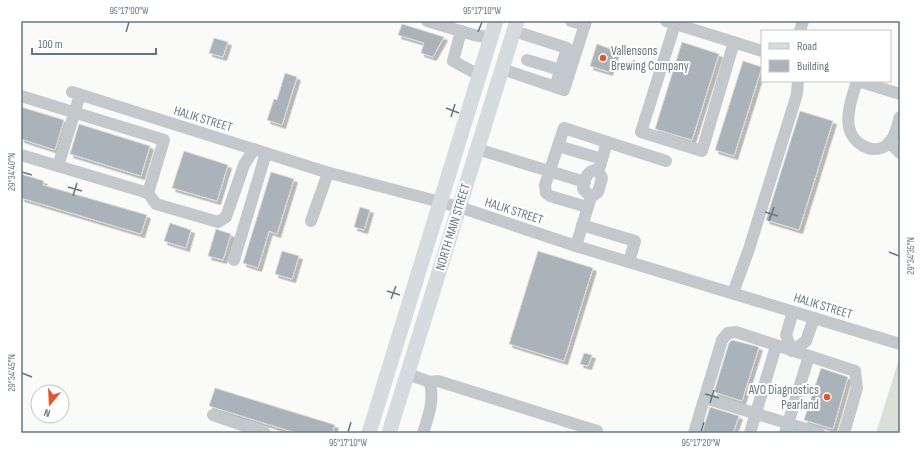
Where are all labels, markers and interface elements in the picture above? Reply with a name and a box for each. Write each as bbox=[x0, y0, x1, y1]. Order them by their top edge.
text: 95°17'00"W bbox=[109, 5, 149, 17]
text: 95°17'10"W bbox=[463, 5, 502, 17]
scale bar bbox=[32, 30, 156, 56]
legend bbox=[761, 30, 891, 82]
text: 100 m bbox=[38, 37, 63, 52]
text: Road bbox=[797, 39, 817, 54]
place label: Vallensons Brewing Company bbox=[611, 43, 689, 74]
marker: Vallensons Brewing Company bbox=[598, 53, 608, 63]
text: Building bbox=[797, 59, 829, 74]
street label: HALIK STREET bbox=[172, 103, 234, 135]
text: 29°34'40"N bbox=[6, 153, 18, 191]
street label: NORTH MAIN STREET bbox=[432, 182, 474, 272]
street label: HALIK STREET bbox=[483, 194, 545, 228]
text: 29°34'35"N bbox=[905, 237, 917, 275]
street label: HALIK STREET bbox=[792, 290, 854, 322]
text: 29°34'45"N bbox=[6, 354, 18, 392]
place label: AVO Diagnostics Pearland bbox=[748, 382, 819, 413]
north arrow bbox=[30, 384, 70, 424]
marker: AVO Diagnostics Pearland bbox=[822, 392, 832, 402]
text: N bbox=[42, 406, 52, 420]
text: 95°17'10"W bbox=[329, 437, 368, 449]
text: 95°17'20"W bbox=[682, 437, 721, 449]

